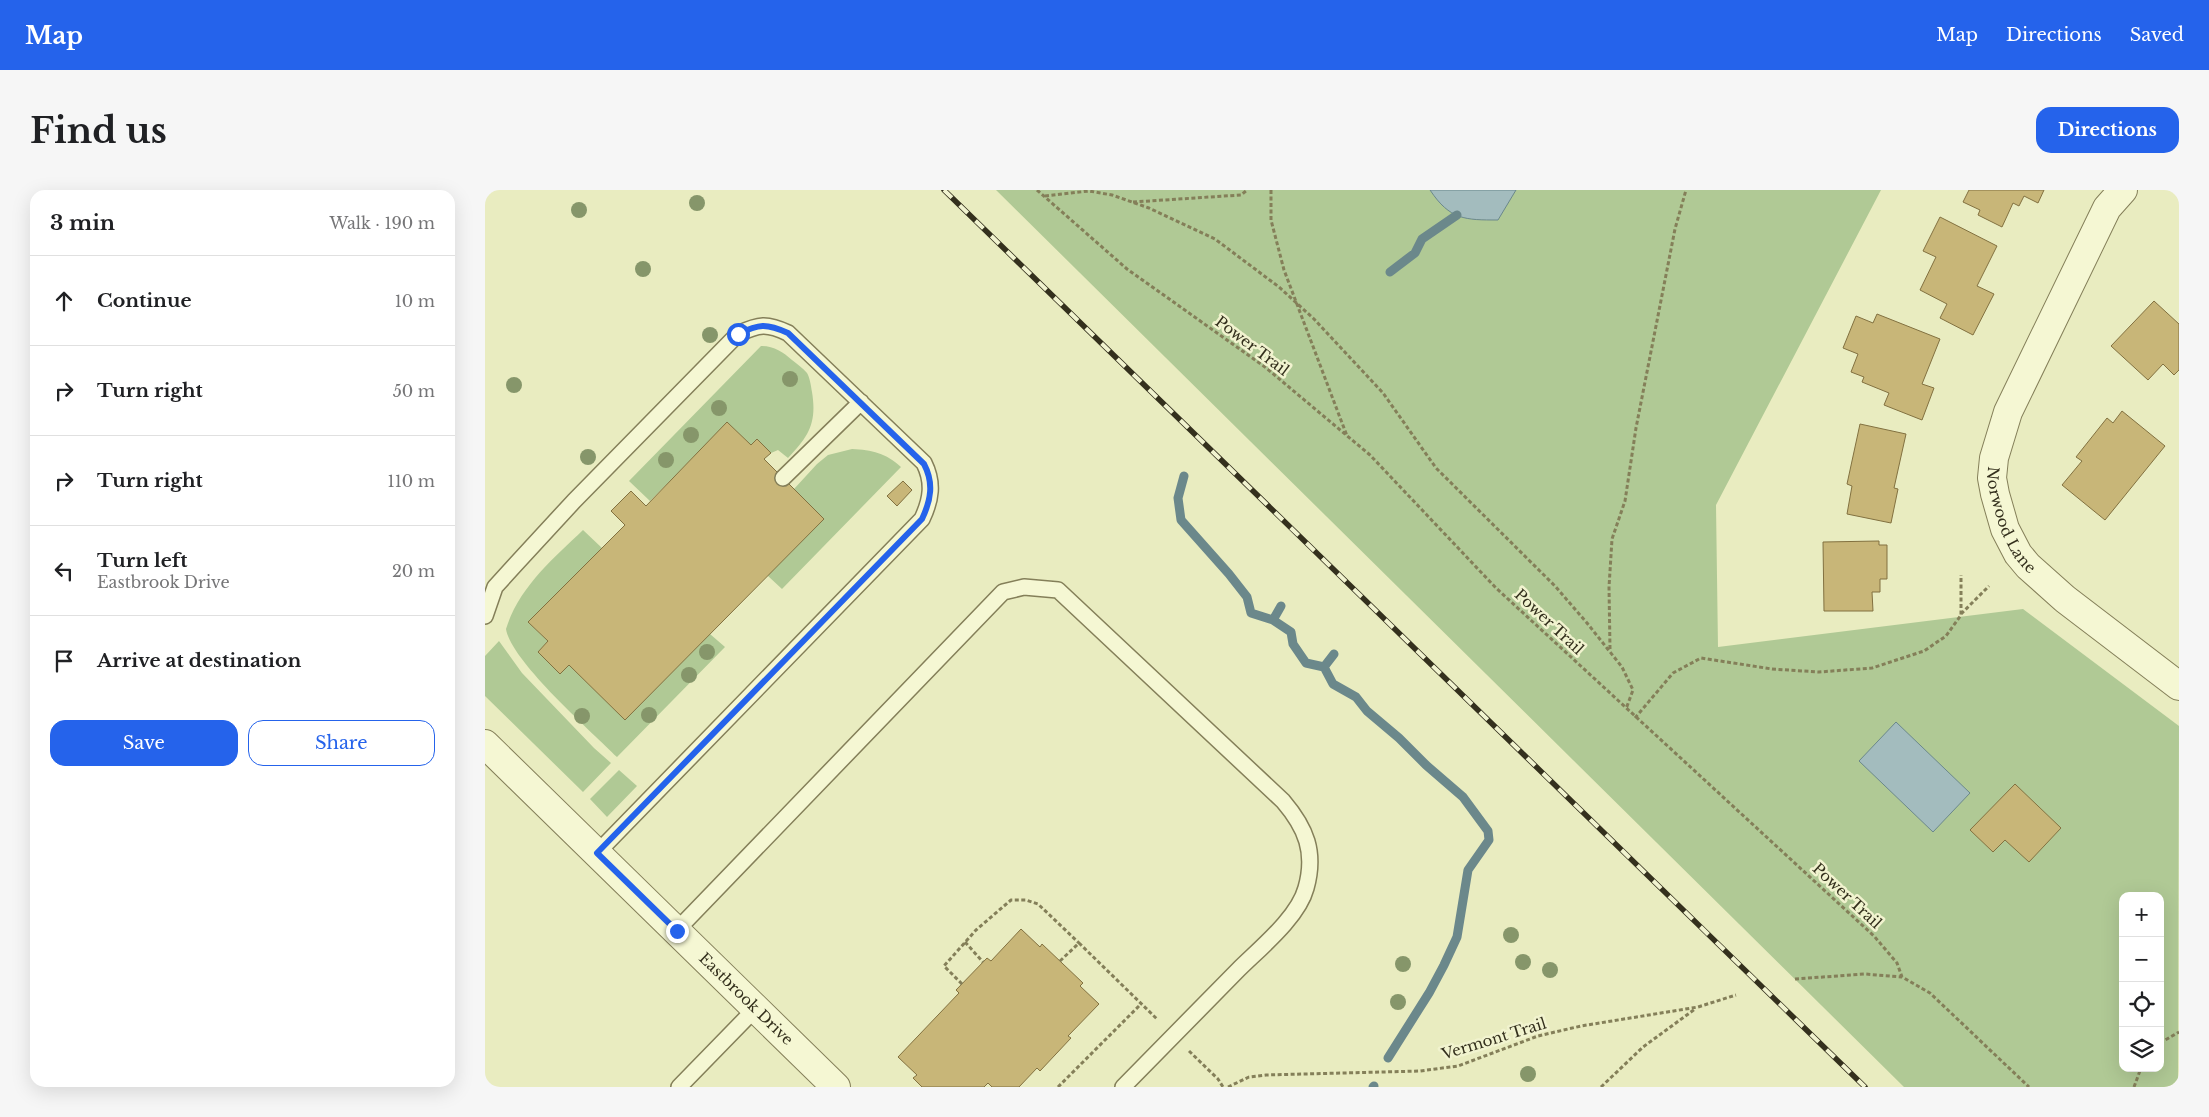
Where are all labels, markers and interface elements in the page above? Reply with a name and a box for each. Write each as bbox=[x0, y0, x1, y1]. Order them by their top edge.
text: Map bbox=[25, 21, 83, 50]
text: Map bbox=[1936, 24, 1978, 46]
text: Directions bbox=[2006, 24, 2102, 46]
text: Saved bbox=[2130, 24, 2184, 46]
button: Directions bbox=[2036, 107, 2179, 153]
text: Find us bbox=[30, 109, 167, 152]
text: 3 min bbox=[50, 210, 115, 236]
text: Walk · 190 m bbox=[330, 213, 435, 233]
icon: ahead bbox=[50, 287, 78, 315]
text: Continue bbox=[97, 289, 192, 312]
text: 10 m bbox=[395, 291, 435, 311]
street label: Power Trail bbox=[1212, 312, 1293, 380]
route start bbox=[727, 323, 750, 346]
icon: right bbox=[50, 377, 78, 405]
text: Turn right bbox=[97, 379, 203, 402]
text: 50 m bbox=[393, 381, 435, 401]
street label: Norwood Lane bbox=[1983, 466, 2040, 577]
icon: right bbox=[50, 467, 78, 495]
text: Turn right bbox=[97, 469, 203, 492]
text: 110 m bbox=[388, 471, 435, 491]
text: Turn left bbox=[97, 549, 188, 572]
icon: left bbox=[50, 557, 78, 585]
text: 20 m bbox=[392, 561, 435, 581]
text: Eastbrook Drive bbox=[97, 572, 230, 592]
street label: Power Trail bbox=[1511, 585, 1588, 659]
icon: arrive bbox=[50, 647, 78, 675]
text: Arrive at destination bbox=[97, 649, 301, 672]
button: Save bbox=[50, 720, 238, 766]
button: Share bbox=[248, 720, 435, 766]
street label: Power Trail bbox=[1809, 859, 1886, 933]
map controls bbox=[2119, 892, 2164, 1072]
button: + bbox=[2119, 892, 2164, 937]
route end bbox=[666, 920, 689, 943]
button: − bbox=[2119, 937, 2164, 982]
street label: Eastbrook Drive bbox=[695, 948, 798, 1049]
button: locate bbox=[2119, 982, 2164, 1027]
street label: Vermont Trail bbox=[1438, 1014, 1549, 1064]
button: layers bbox=[2119, 1027, 2164, 1072]

